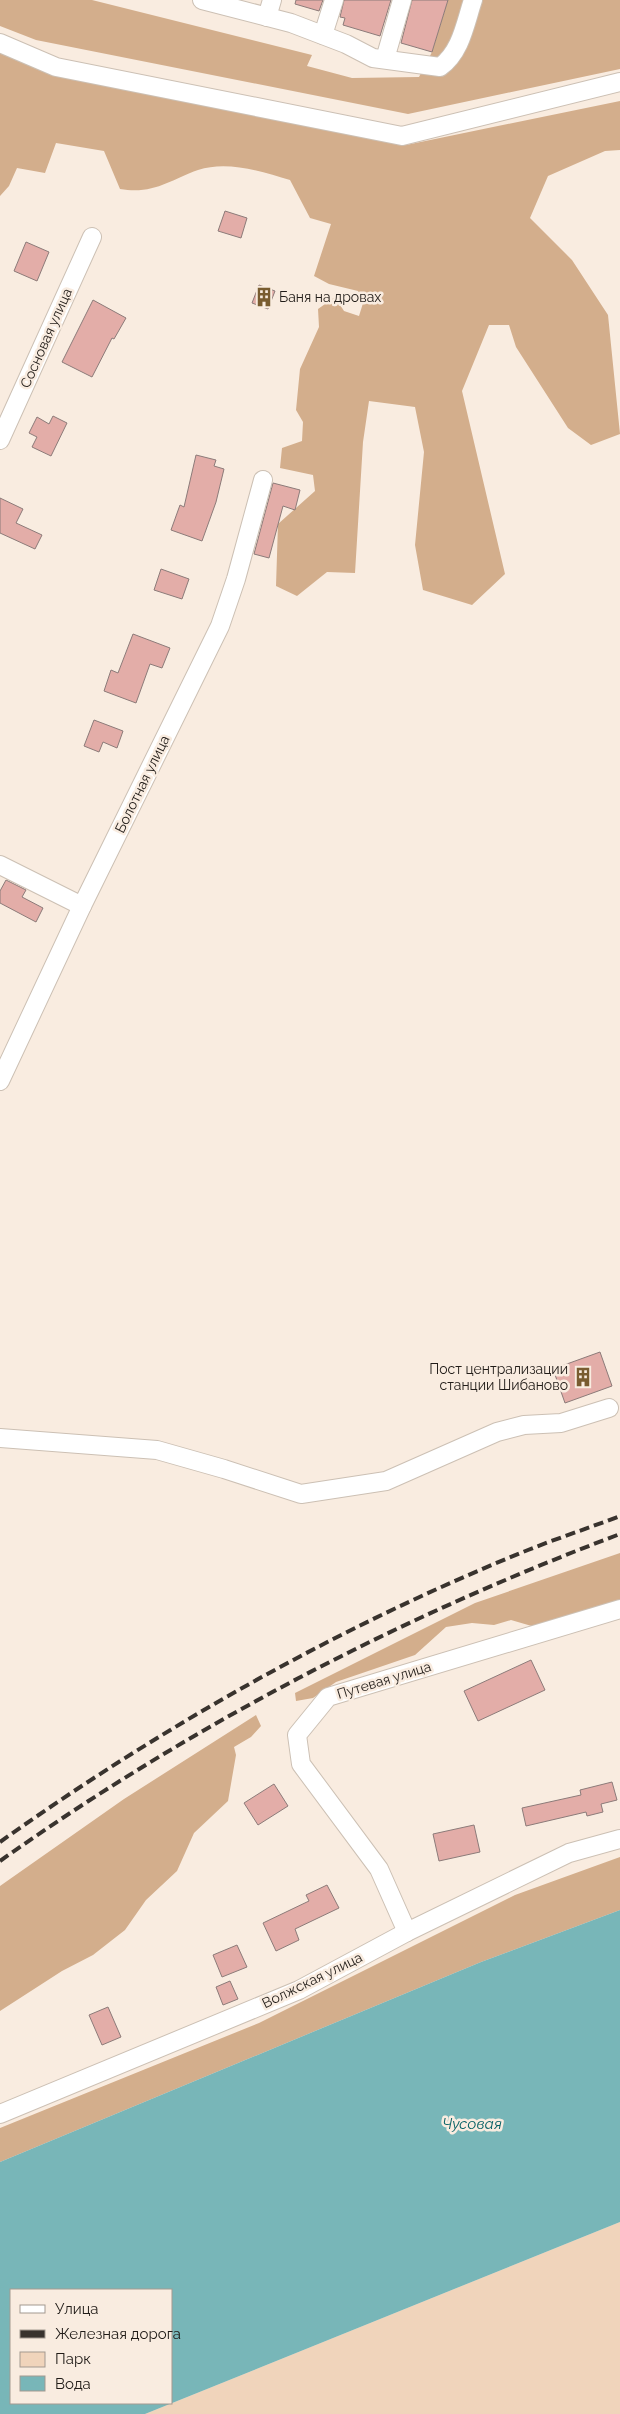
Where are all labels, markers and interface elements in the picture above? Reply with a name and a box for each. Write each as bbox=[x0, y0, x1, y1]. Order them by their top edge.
street label: Сосновая улица bbox=[17, 286, 75, 390]
building icon: Баня на дровах bbox=[253, 286, 275, 308]
place label: Баня на дровах bbox=[279, 289, 381, 305]
street label: Болотная улица bbox=[112, 733, 172, 835]
place label: Пост централизации станции Шибаново bbox=[429, 1361, 568, 1393]
building icon: Пост централизации станции Шибаново bbox=[572, 1366, 594, 1388]
street label: Путевая улица bbox=[335, 1658, 433, 1702]
street label: Волжская улица bbox=[259, 1949, 365, 2011]
water label: Чусовая bbox=[442, 2115, 502, 2133]
legend bbox=[10, 2289, 172, 2404]
text: Улица bbox=[55, 2300, 99, 2318]
text: Железная дорога bbox=[55, 2325, 181, 2343]
text: Парк bbox=[55, 2350, 91, 2368]
text: Вода bbox=[55, 2375, 91, 2393]

